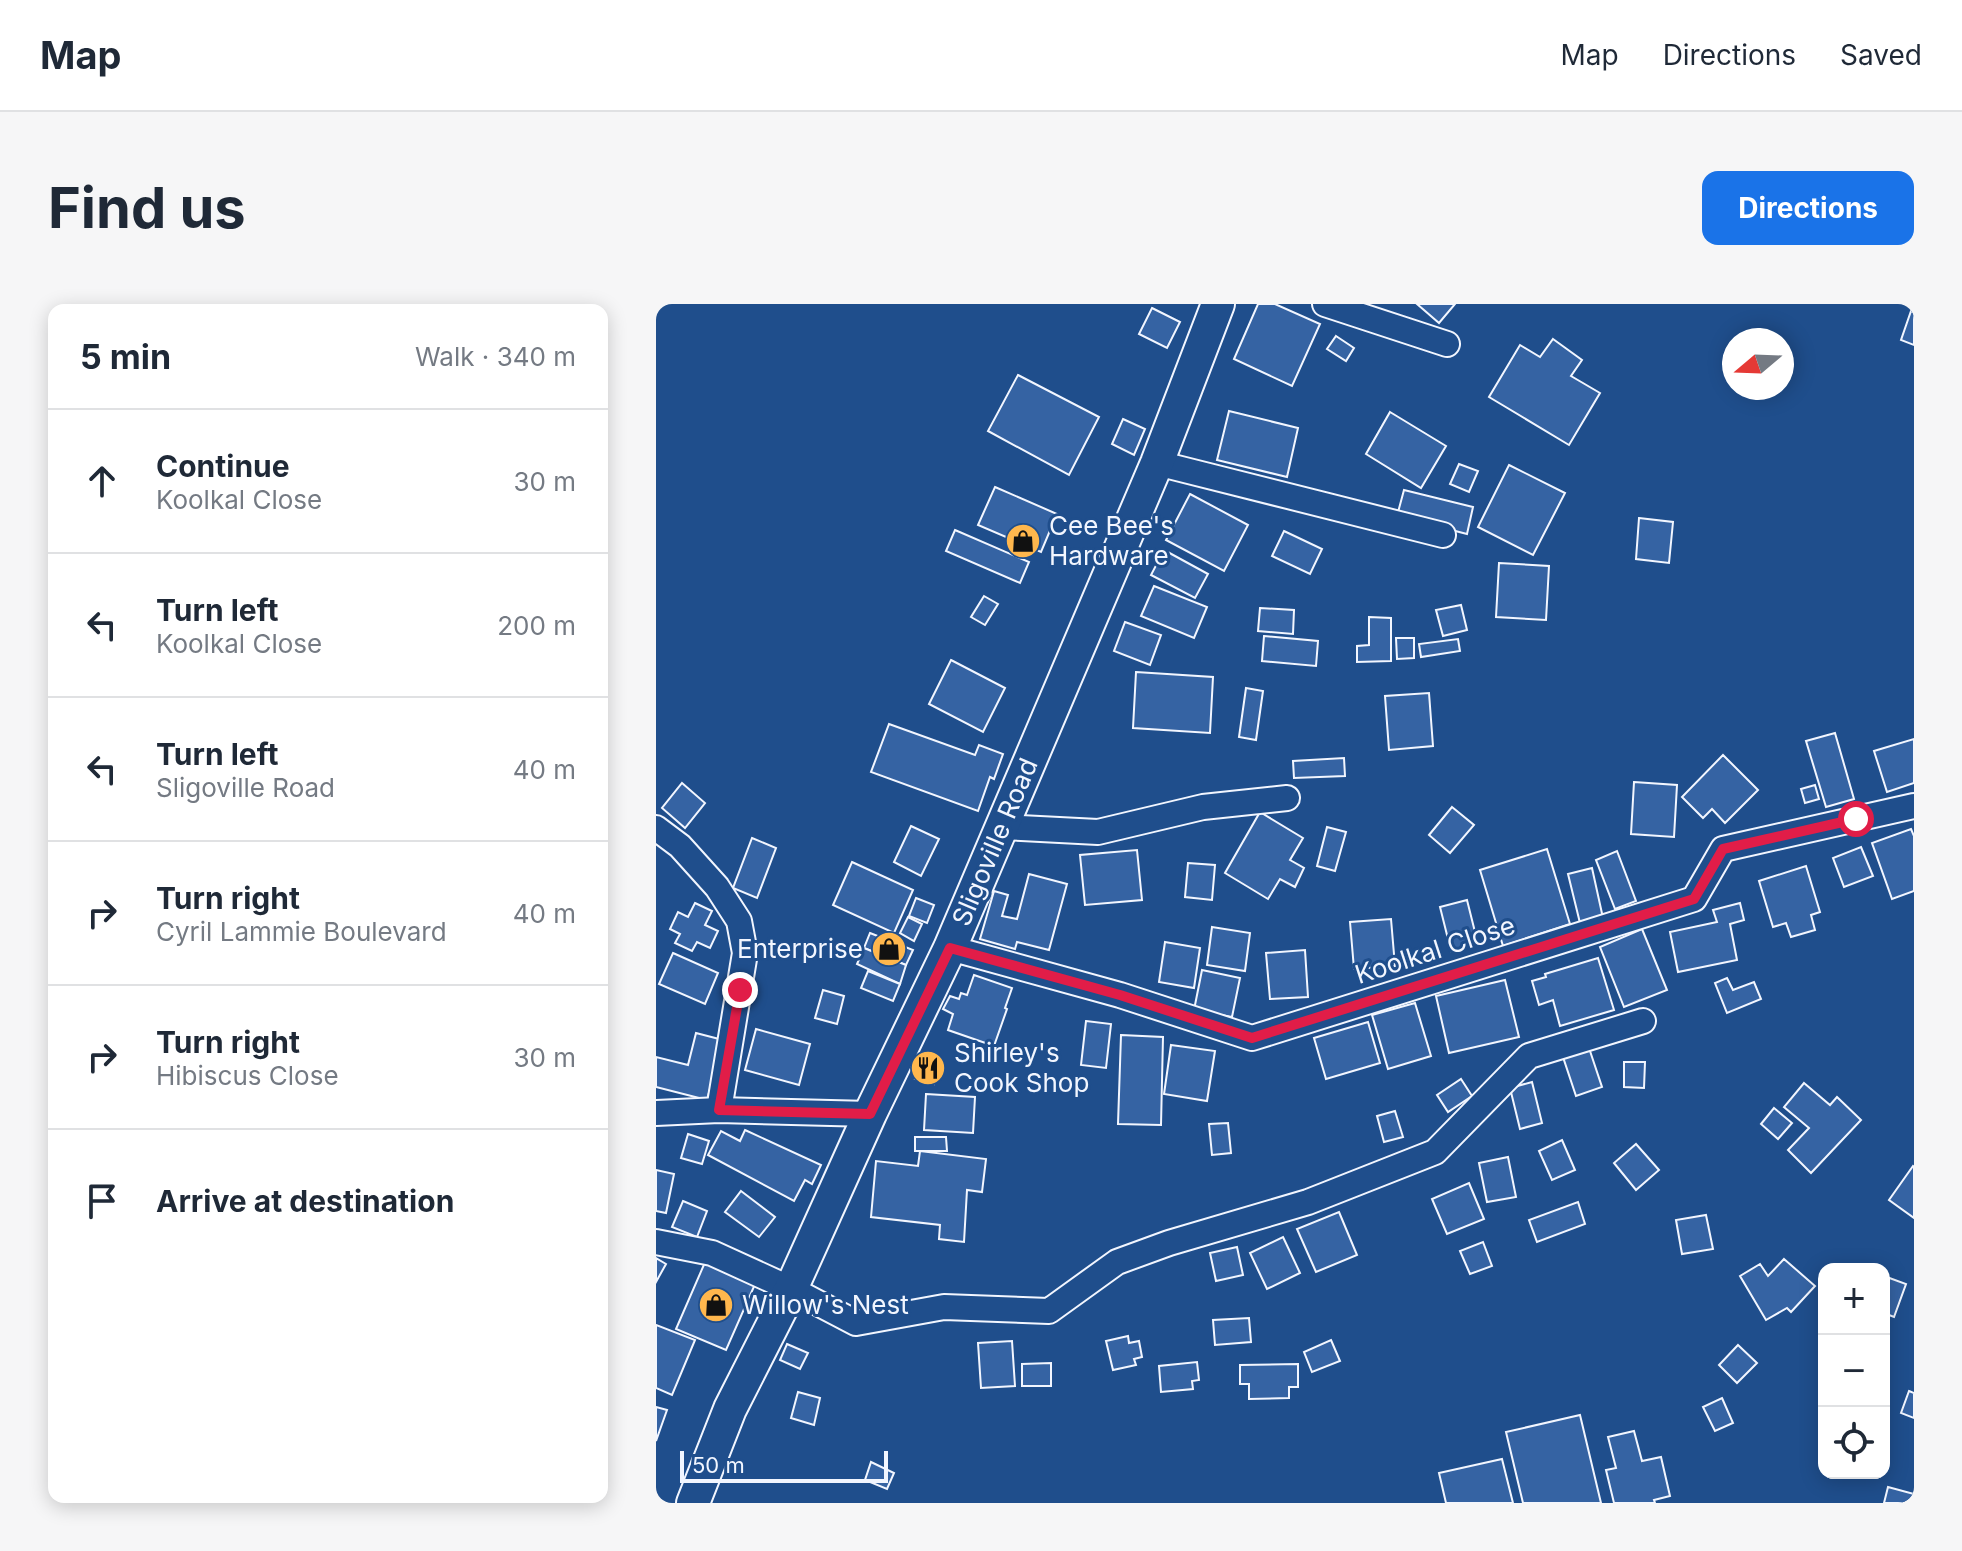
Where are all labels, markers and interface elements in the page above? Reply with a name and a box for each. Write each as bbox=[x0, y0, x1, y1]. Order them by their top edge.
text: Map bbox=[40, 32, 121, 78]
text: Map bbox=[1560, 38, 1619, 72]
text: Directions bbox=[1663, 38, 1796, 72]
text: Saved bbox=[1840, 38, 1922, 72]
button: Directions bbox=[1702, 171, 1914, 245]
text: Find us bbox=[48, 174, 246, 242]
north arrow bbox=[1722, 328, 1794, 400]
text: 5 min bbox=[80, 336, 171, 377]
text: Walk · 340 m bbox=[415, 341, 576, 372]
text: Continue bbox=[156, 448, 290, 484]
icon: ahead bbox=[80, 459, 124, 503]
text: 30 m bbox=[513, 466, 576, 497]
text: Koolkal Close bbox=[156, 484, 322, 515]
place label: Cee Bee's Hardware bbox=[1049, 510, 1174, 571]
shop icon: Cee Bee's Hardware bbox=[1004, 522, 1042, 560]
text: Turn left bbox=[156, 592, 278, 628]
icon: left bbox=[80, 603, 124, 647]
text: 200 m bbox=[497, 610, 576, 641]
text: Koolkal Close bbox=[156, 628, 322, 659]
text: Turn left bbox=[156, 736, 278, 772]
icon: left bbox=[80, 747, 124, 791]
street label: Sligoville Road bbox=[945, 753, 1044, 930]
text: 40 m bbox=[513, 754, 576, 785]
text: Sligoville Road bbox=[156, 772, 335, 803]
route start bbox=[1838, 801, 1874, 837]
text: Turn right bbox=[156, 880, 300, 916]
icon: right bbox=[80, 891, 124, 935]
text: 40 m bbox=[513, 898, 576, 929]
street label: Koolkal Close bbox=[1351, 909, 1519, 990]
text: Cyril Lammie Boulevard bbox=[156, 916, 447, 947]
shop icon: Enterprise bbox=[870, 930, 908, 968]
place label: Enterprise bbox=[737, 933, 863, 964]
route end bbox=[722, 972, 758, 1008]
text: Turn right bbox=[156, 1024, 300, 1060]
icon: right bbox=[80, 1035, 124, 1079]
place label: Shirley's Cook Shop bbox=[954, 1037, 1089, 1098]
text: 30 m bbox=[513, 1042, 576, 1073]
restaurant icon: Shirley's Cook Shop bbox=[909, 1049, 947, 1087]
text: Hibiscus Close bbox=[156, 1060, 339, 1091]
icon: arrive bbox=[80, 1179, 124, 1223]
text: Arrive at destination bbox=[156, 1183, 454, 1219]
map controls bbox=[1818, 1263, 1890, 1479]
button: + bbox=[1818, 1263, 1890, 1335]
shop icon: Willow's Nest bbox=[697, 1286, 735, 1324]
place label: Willow's Nest bbox=[742, 1289, 909, 1320]
button: − bbox=[1818, 1335, 1890, 1407]
button: locate bbox=[1818, 1407, 1890, 1479]
scale bar bbox=[680, 1447, 888, 1483]
text: 50 m bbox=[692, 1452, 745, 1478]

